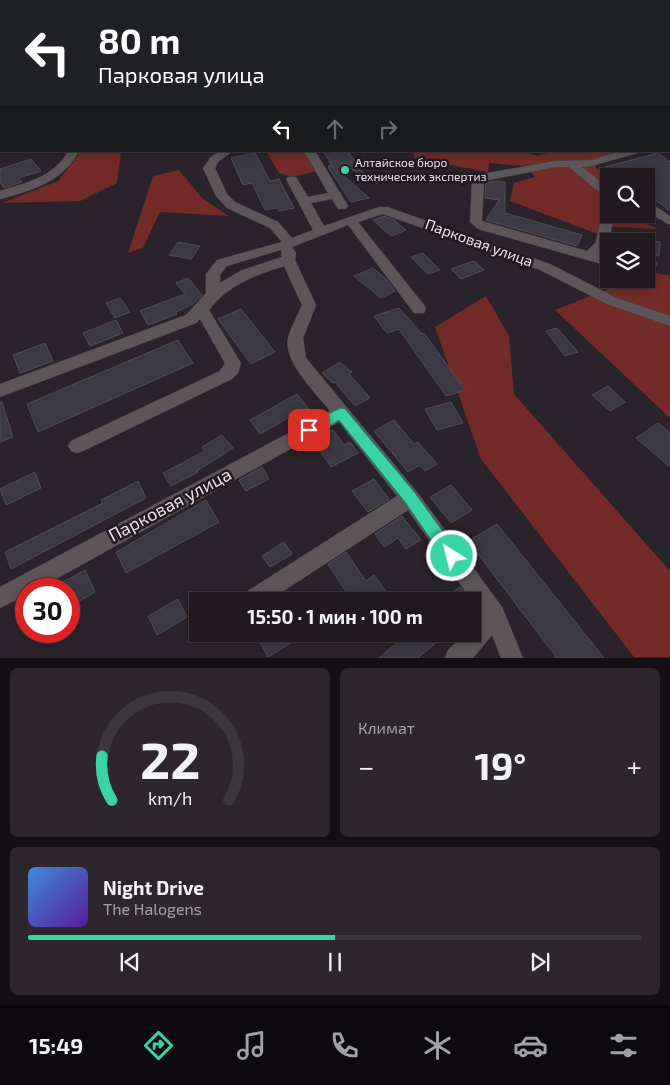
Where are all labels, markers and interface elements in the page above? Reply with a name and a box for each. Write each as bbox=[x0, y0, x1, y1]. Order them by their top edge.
text: 80 m bbox=[98, 19, 180, 61]
icon: left bbox=[15, 20, 80, 85]
text: Парковая улица bbox=[98, 61, 265, 87]
icon: left bbox=[268, 115, 296, 143]
icon: ahead bbox=[321, 115, 349, 143]
icon: right bbox=[374, 115, 402, 143]
place label: Алтайское бюро технических экспертиз bbox=[355, 155, 486, 183]
marker: Алтайское бюро технических экспертиз bbox=[339, 164, 351, 176]
map controls bbox=[600, 168, 655, 288]
button: search bbox=[600, 168, 655, 223]
street label: Парковая улица bbox=[423, 214, 536, 271]
button: layers bbox=[600, 233, 655, 288]
pin bbox=[288, 409, 330, 451]
icon: arrive bbox=[295, 416, 323, 444]
street label: Парковая улица bbox=[104, 462, 235, 546]
position arrow bbox=[425, 529, 477, 581]
speed limit sign: 30 bbox=[15, 578, 80, 643]
text: 15:50 · 1 мин · 100 m bbox=[247, 605, 423, 628]
text: Климат bbox=[358, 718, 415, 737]
text: 22 bbox=[140, 727, 200, 789]
text: 19° bbox=[475, 742, 526, 788]
text: − bbox=[358, 749, 374, 783]
text: + bbox=[627, 749, 642, 783]
text: km/h bbox=[148, 787, 192, 809]
text: Night Drive bbox=[103, 876, 204, 899]
text: The Halogens bbox=[103, 899, 202, 918]
icon: previous bbox=[116, 948, 144, 976]
icon: pause bbox=[321, 948, 349, 976]
icon: next bbox=[526, 948, 554, 976]
icon: directions bbox=[141, 1028, 176, 1063]
icon: music bbox=[234, 1028, 269, 1063]
icon: phone bbox=[327, 1028, 362, 1063]
icon: climate bbox=[420, 1028, 455, 1063]
icon: car bbox=[513, 1028, 548, 1063]
icon: filters bbox=[606, 1028, 641, 1063]
text: 15:49 bbox=[29, 1032, 83, 1058]

